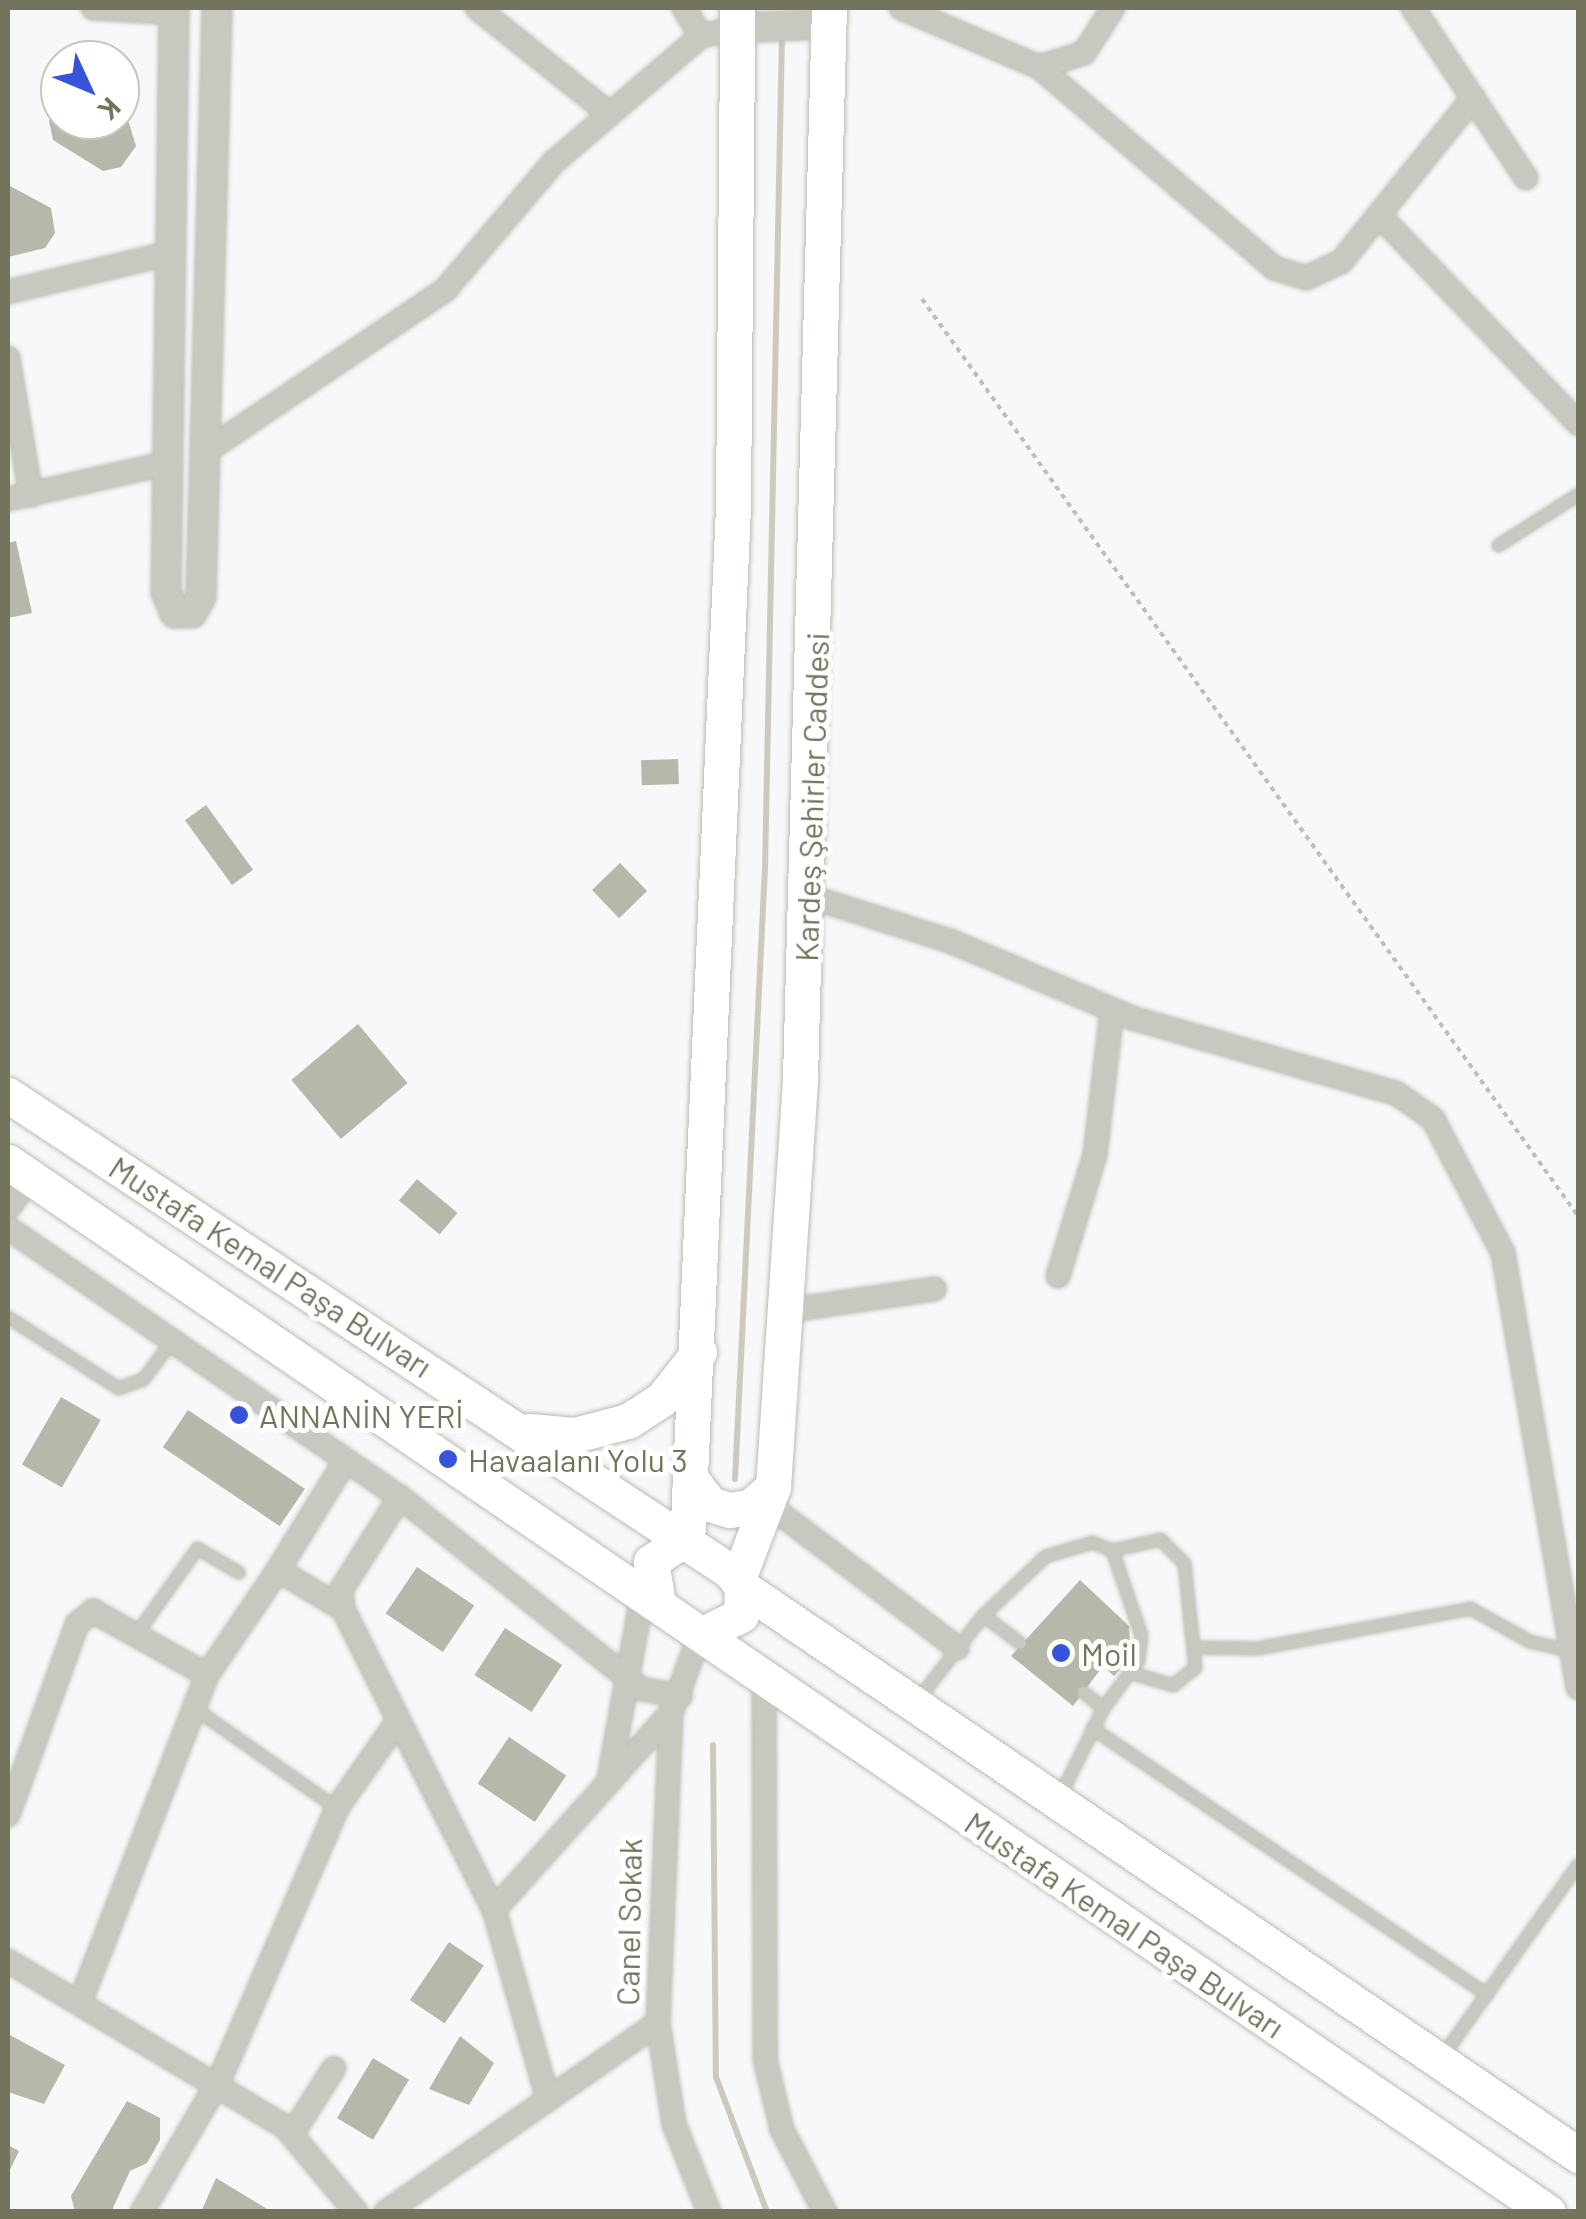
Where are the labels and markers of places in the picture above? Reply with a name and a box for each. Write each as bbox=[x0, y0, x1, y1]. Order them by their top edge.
place label: ANNANİN YERİ bbox=[259, 1396, 464, 1434]
marker: ANNANİN YERİ bbox=[228, 1404, 250, 1426]
place label: Havaalanı Yolu 3 bbox=[468, 1440, 688, 1478]
marker: Havaalanı Yolu 3 bbox=[437, 1448, 459, 1470]
place label: Moil bbox=[1081, 1634, 1137, 1672]
marker: Moil bbox=[1050, 1642, 1072, 1664]

